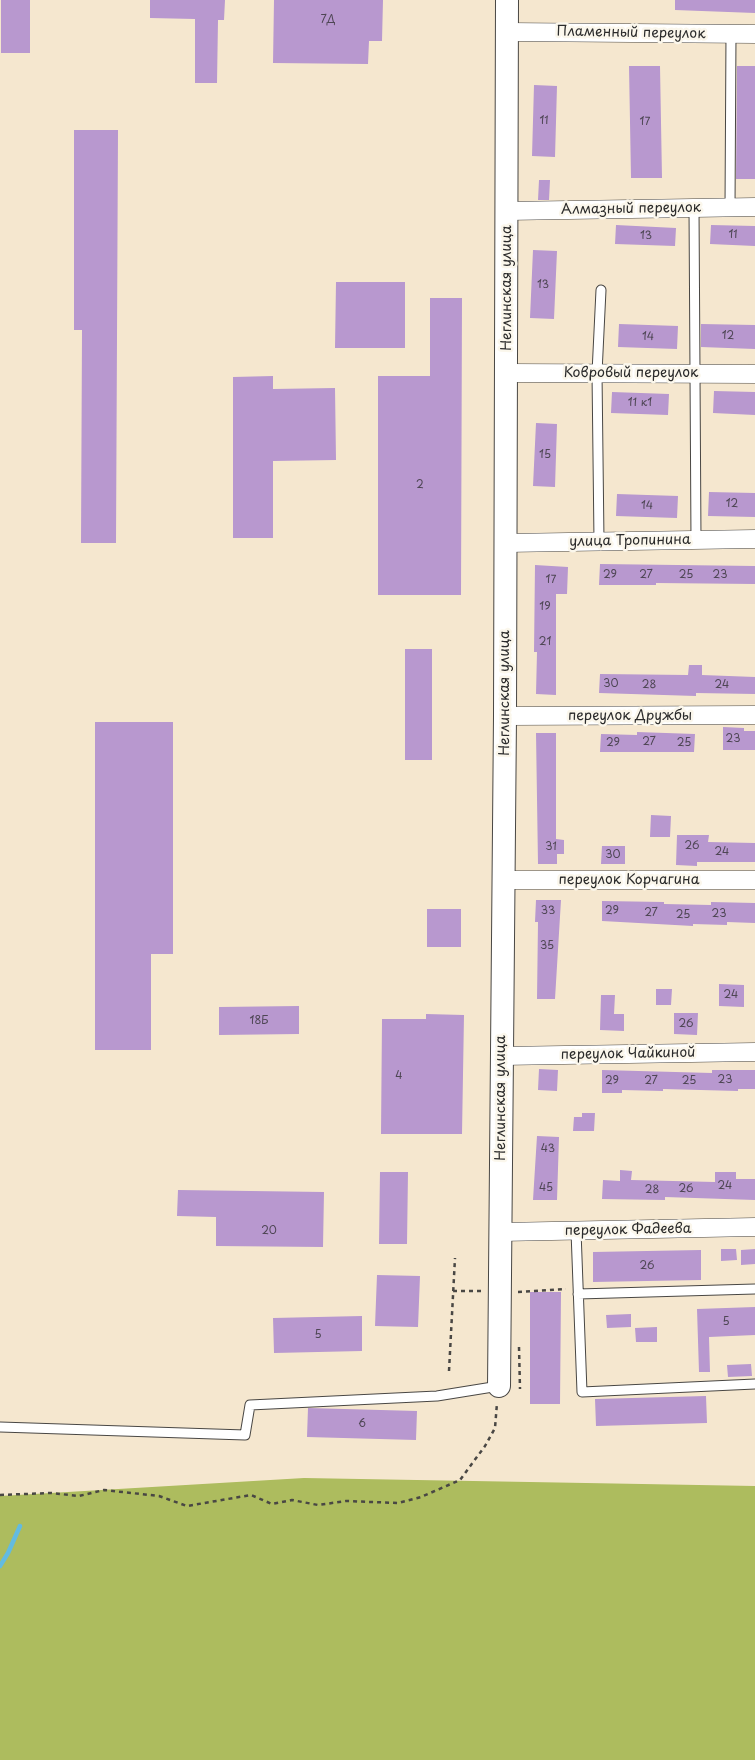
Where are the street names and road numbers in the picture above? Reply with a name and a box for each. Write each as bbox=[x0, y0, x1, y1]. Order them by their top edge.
street label: Пламенный переулок bbox=[556, 23, 706, 43]
street label: Алмазный переулок bbox=[561, 199, 701, 219]
street label: Неглинская улица bbox=[499, 225, 515, 351]
street label: Ковровый переулок bbox=[564, 365, 698, 381]
street label: улица Тропинина bbox=[569, 532, 691, 550]
street label: Неглинская улица bbox=[497, 630, 513, 756]
street label: переулок Дружбы bbox=[568, 708, 692, 724]
street label: переулок Корчагина bbox=[559, 872, 699, 888]
street label: Неглинская улица bbox=[493, 1035, 509, 1161]
street label: переулок Чайкиной bbox=[560, 1044, 696, 1064]
street label: переулок Фадеева bbox=[564, 1220, 692, 1240]

